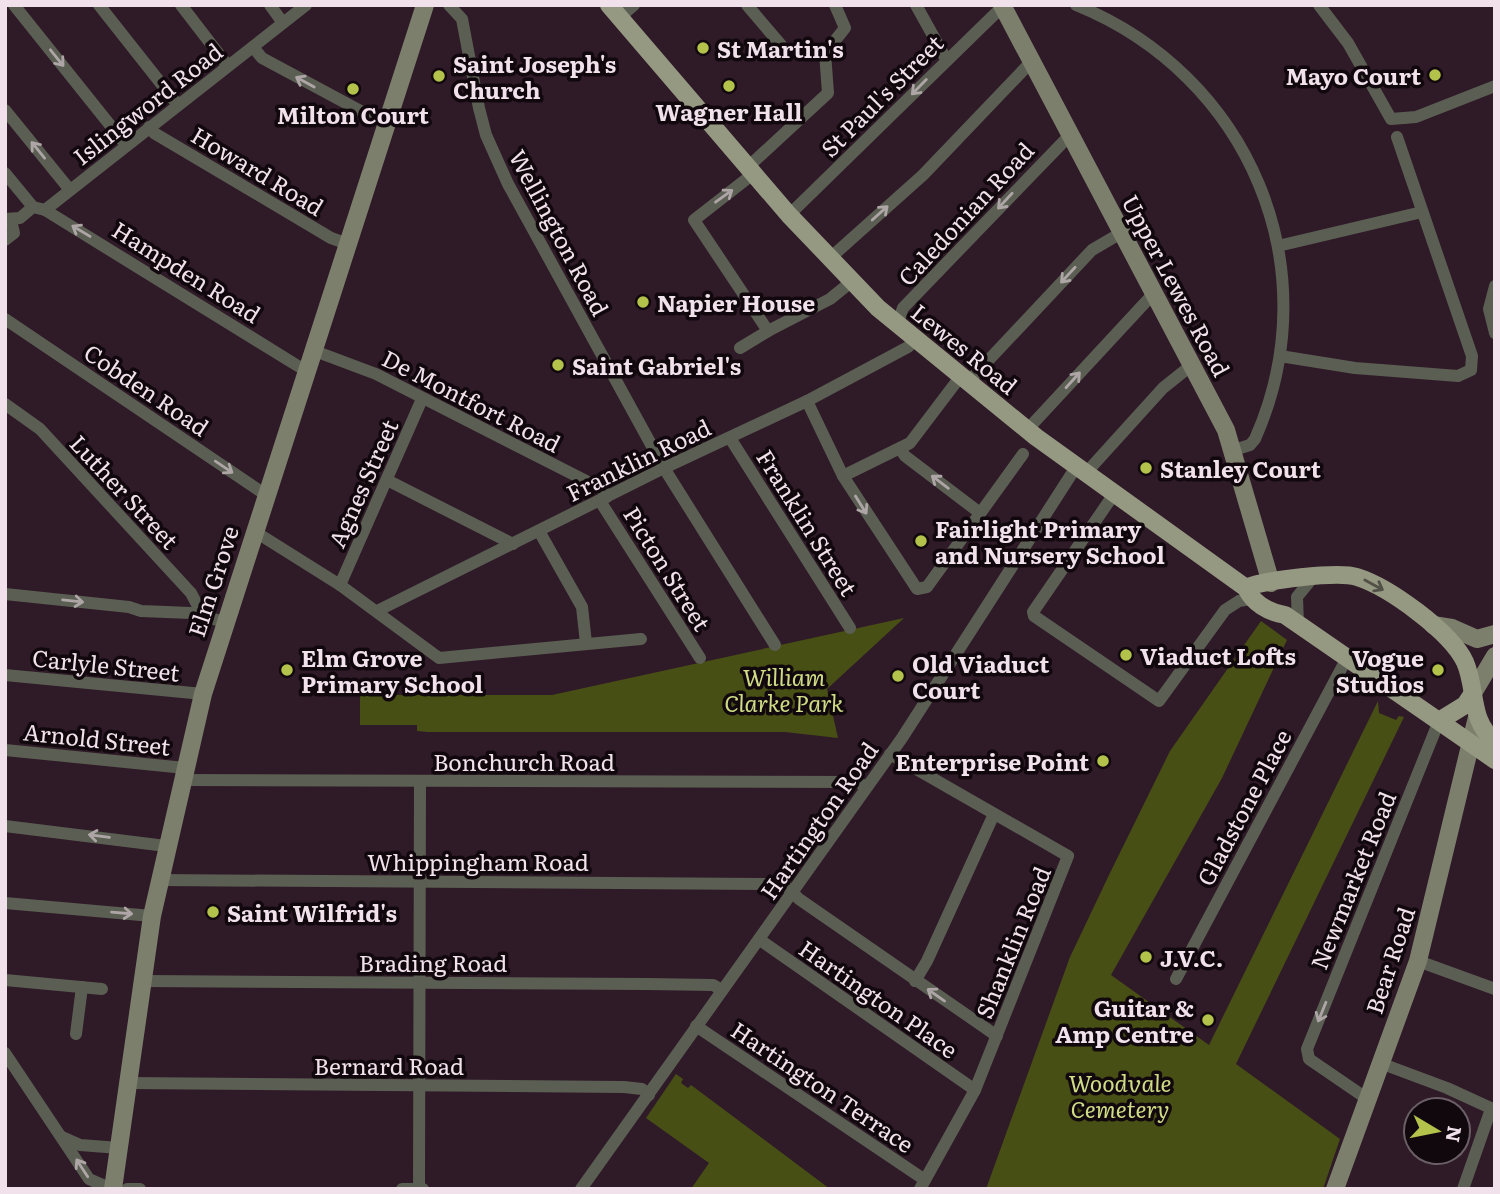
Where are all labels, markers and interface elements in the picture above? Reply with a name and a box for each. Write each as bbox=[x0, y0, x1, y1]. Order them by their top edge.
street label: St Paul's Street bbox=[812, 26, 950, 164]
place label: St Martin's bbox=[717, 31, 844, 65]
street label: Islingword Road bbox=[65, 34, 229, 172]
marker: St Martin's bbox=[695, 40, 711, 56]
place label: Saint Joseph's Church bbox=[453, 46, 616, 106]
one-way arrow bbox=[49, 49, 65, 67]
place label: Mayo Court bbox=[1286, 58, 1421, 92]
marker: Mayo Court bbox=[1427, 67, 1443, 83]
marker: Saint Joseph's Church bbox=[431, 68, 447, 84]
one-way arrow bbox=[295, 75, 316, 88]
marker: Wagner Hall bbox=[721, 78, 737, 94]
one-way arrow bbox=[910, 79, 927, 96]
marker: Milton Court bbox=[345, 81, 361, 97]
place label: Wagner Hall bbox=[656, 94, 802, 128]
place label: Milton Court bbox=[277, 97, 429, 131]
street label: Howard Road bbox=[185, 117, 331, 223]
street label: Caledonian Road bbox=[889, 134, 1041, 292]
one-way arrow bbox=[30, 141, 45, 159]
street label: Wellington Road bbox=[502, 143, 618, 321]
one-way arrow bbox=[714, 188, 733, 203]
street label: Upper Lewes Road bbox=[1115, 188, 1239, 382]
one-way arrow bbox=[997, 192, 1014, 209]
one-way arrow bbox=[871, 205, 888, 222]
street label: Hampden Road bbox=[106, 212, 268, 330]
one-way arrow bbox=[72, 224, 92, 238]
one-way arrow bbox=[1060, 266, 1077, 284]
place label: Napier House bbox=[657, 285, 815, 319]
marker: Napier House bbox=[635, 294, 651, 310]
street label: Lewes Road bbox=[904, 294, 1026, 402]
street label: Cobden Road bbox=[78, 335, 216, 443]
street label: De Montfort Road bbox=[377, 340, 567, 460]
place label: Saint Gabriel's bbox=[572, 348, 741, 382]
marker: Saint Gabriel's bbox=[550, 357, 566, 373]
one-way arrow bbox=[1065, 371, 1081, 389]
street label: Franklin Road bbox=[560, 409, 716, 509]
street label: Agnes Street bbox=[319, 413, 406, 553]
street label: Luther Street bbox=[63, 426, 188, 556]
street label: Franklin Street bbox=[749, 442, 867, 602]
place label: Stanley Court bbox=[1160, 451, 1321, 485]
one-way arrow bbox=[214, 459, 233, 474]
marker: Stanley Court bbox=[1138, 460, 1154, 476]
one-way arrow bbox=[931, 475, 950, 490]
one-way arrow bbox=[854, 495, 868, 515]
street label: Picton Street bbox=[616, 499, 720, 637]
place label: Fairlight Primary and Nursery School bbox=[935, 511, 1165, 571]
street label: Elm Grove bbox=[178, 521, 246, 641]
marker: Fairlight Primary and Nursery School bbox=[913, 533, 929, 549]
one-way arrow bbox=[1363, 578, 1383, 592]
one-way arrow bbox=[61, 595, 84, 608]
place label: Viaduct Lofts bbox=[1140, 638, 1296, 672]
street label: Carlyle Street bbox=[31, 639, 182, 689]
place label: Elm Grove Primary School bbox=[301, 640, 483, 700]
place label: Vogue Studios bbox=[1336, 640, 1424, 700]
place label: Old Viaduct Court bbox=[912, 646, 1049, 706]
marker: Viaduct Lofts bbox=[1118, 647, 1134, 663]
park label: William Clarke Park bbox=[724, 659, 844, 719]
marker: Elm Grove Primary School bbox=[279, 662, 295, 678]
marker: Vogue Studios bbox=[1430, 662, 1446, 678]
marker: Old Viaduct Court bbox=[890, 668, 906, 684]
street label: Arnold Street bbox=[22, 713, 173, 763]
street label: Gladstone Place bbox=[1187, 723, 1299, 891]
street label: Hartington Road bbox=[751, 734, 885, 906]
street label: Bonchurch Road bbox=[433, 744, 615, 778]
place label: Enterprise Point bbox=[895, 744, 1089, 778]
marker: Enterprise Point bbox=[1095, 753, 1111, 769]
street label: Newmarket Road bbox=[1301, 786, 1403, 974]
one-way arrow bbox=[88, 829, 111, 842]
street label: Whippingham Road bbox=[367, 844, 589, 878]
street label: Shanklin Road bbox=[966, 861, 1058, 1023]
place label: Saint Wilfrid's bbox=[227, 895, 397, 929]
street label: Bear Road bbox=[1356, 902, 1422, 1018]
marker: Saint Wilfrid's bbox=[205, 904, 221, 920]
one-way arrow bbox=[110, 907, 133, 920]
street label: Hartington Place bbox=[793, 931, 965, 1066]
place label: J.V.C. bbox=[1160, 940, 1223, 974]
street label: Brading Road bbox=[359, 945, 507, 979]
marker: J.V.C. bbox=[1138, 949, 1154, 965]
one-way arrow bbox=[926, 988, 946, 1002]
place label: Guitar & Amp Centre bbox=[1055, 990, 1194, 1050]
one-way arrow bbox=[1314, 1000, 1327, 1022]
street label: Hartington Terrace bbox=[725, 1012, 921, 1160]
marker: Guitar & Amp Centre bbox=[1200, 1012, 1216, 1028]
street label: Bernard Road bbox=[314, 1048, 464, 1082]
park label: Woodvale Cemetery bbox=[1068, 1065, 1172, 1125]
north arrow bbox=[1402, 1096, 1472, 1166]
text: N bbox=[1440, 1124, 1470, 1144]
one-way arrow bbox=[75, 1159, 89, 1179]

